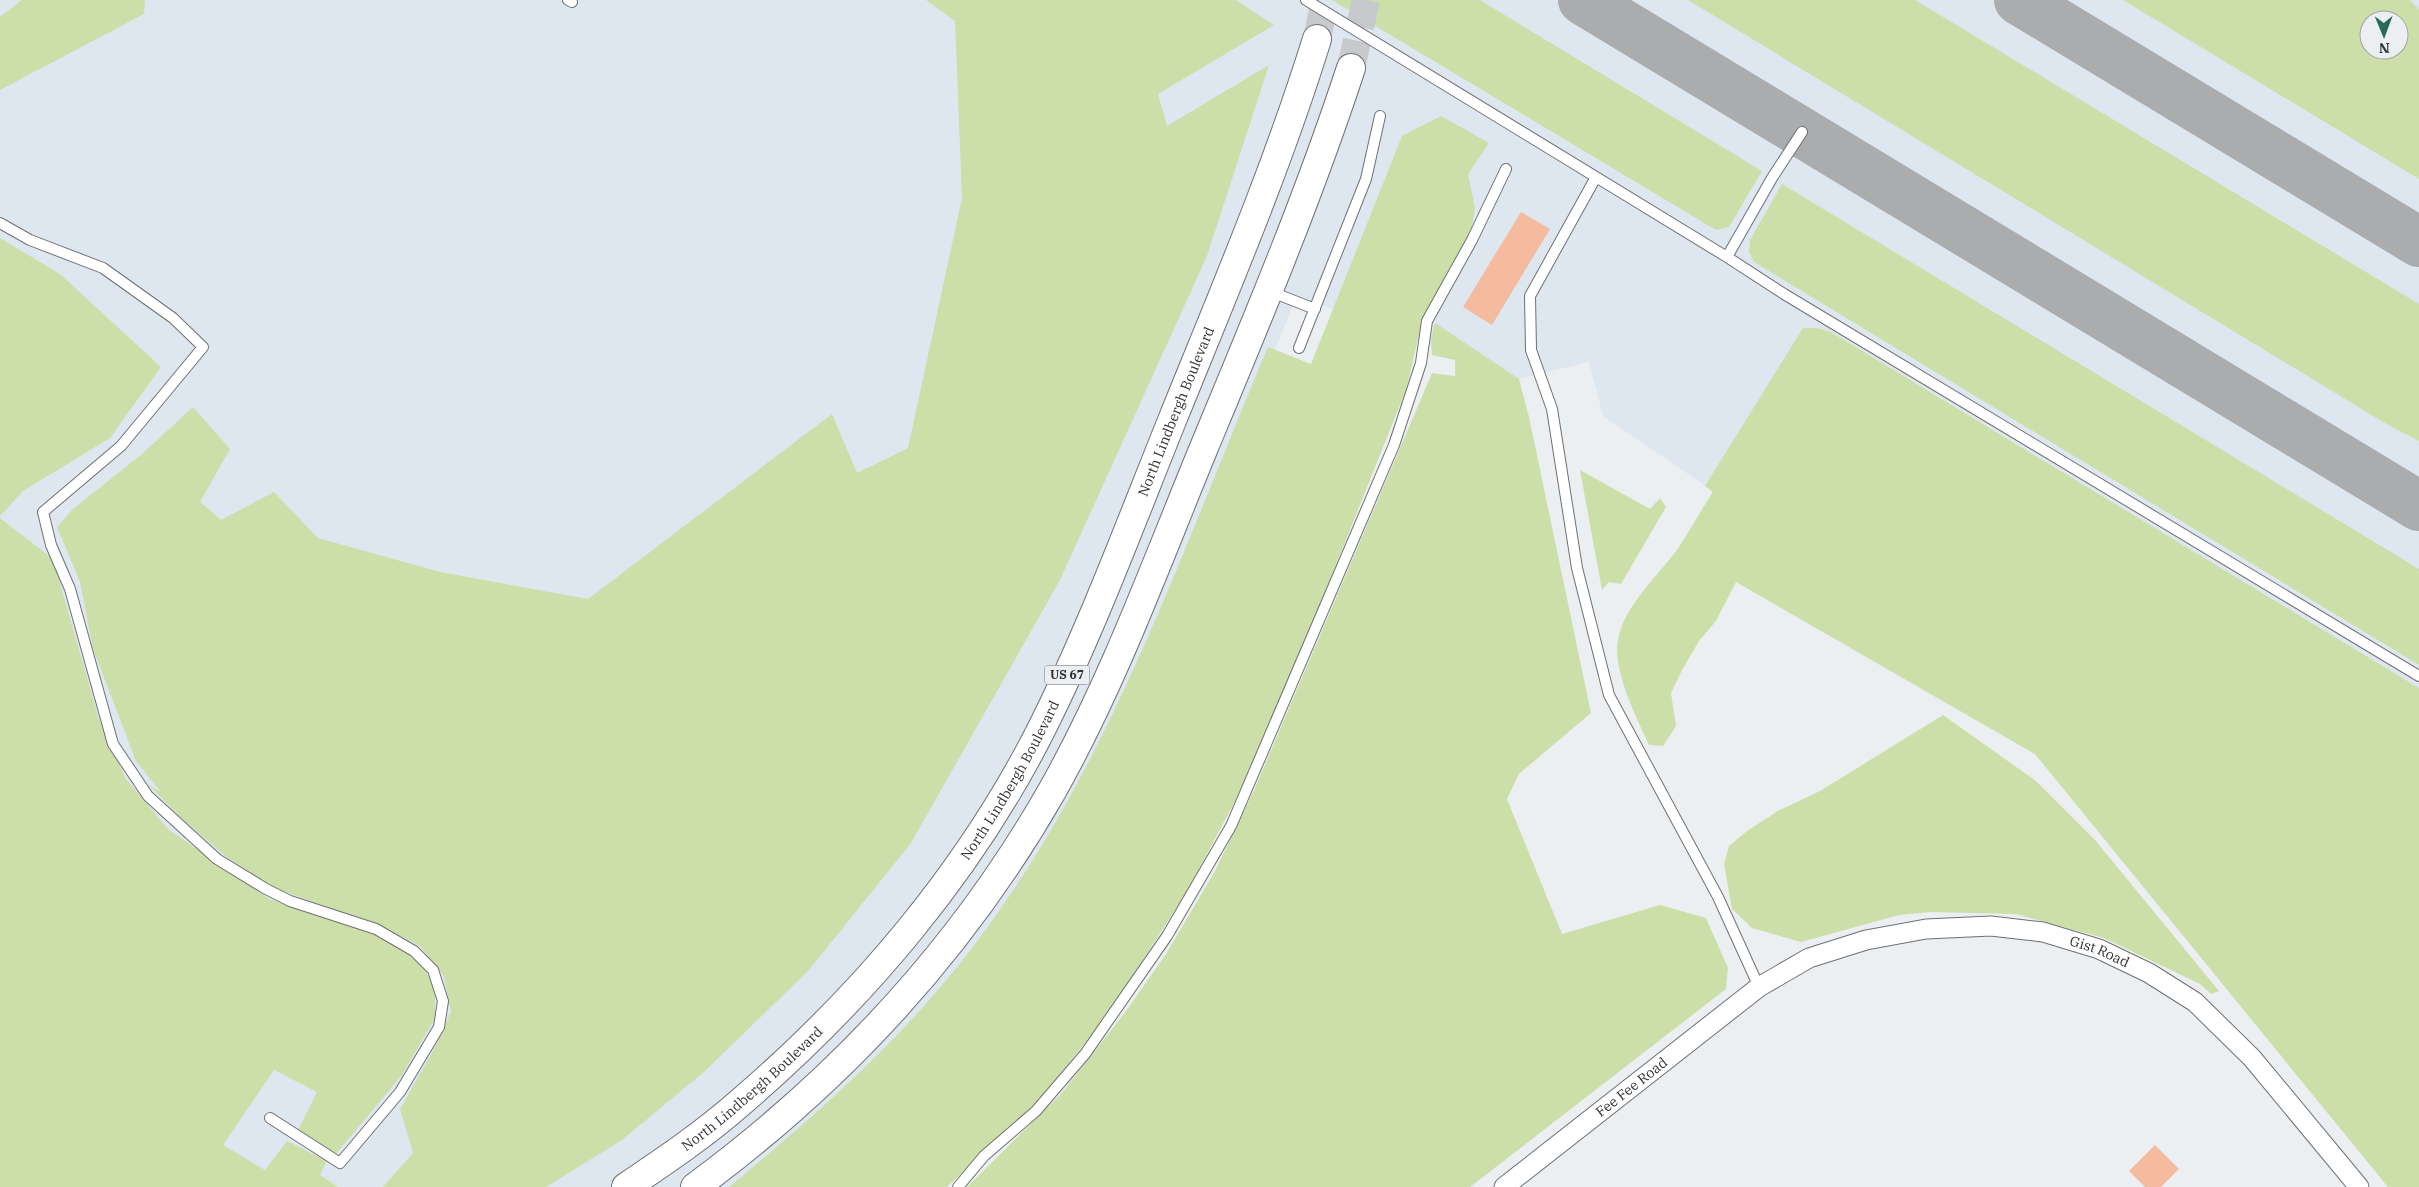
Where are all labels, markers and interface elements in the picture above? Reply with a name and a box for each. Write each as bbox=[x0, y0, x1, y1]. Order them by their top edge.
north arrow bbox=[2359, 10, 2409, 60]
text: N bbox=[2379, 39, 2390, 57]
street label: North Lindbergh Boulevard bbox=[1134, 324, 1218, 499]
road number: US 67 bbox=[1044, 666, 1090, 684]
street label: North Lindbergh Boulevard bbox=[957, 697, 1063, 863]
street label: Gist Road bbox=[2068, 932, 2133, 972]
street label: North Lindbergh Boulevard bbox=[678, 1022, 827, 1155]
street label: Fee Fee Road bbox=[1592, 1053, 1671, 1121]

